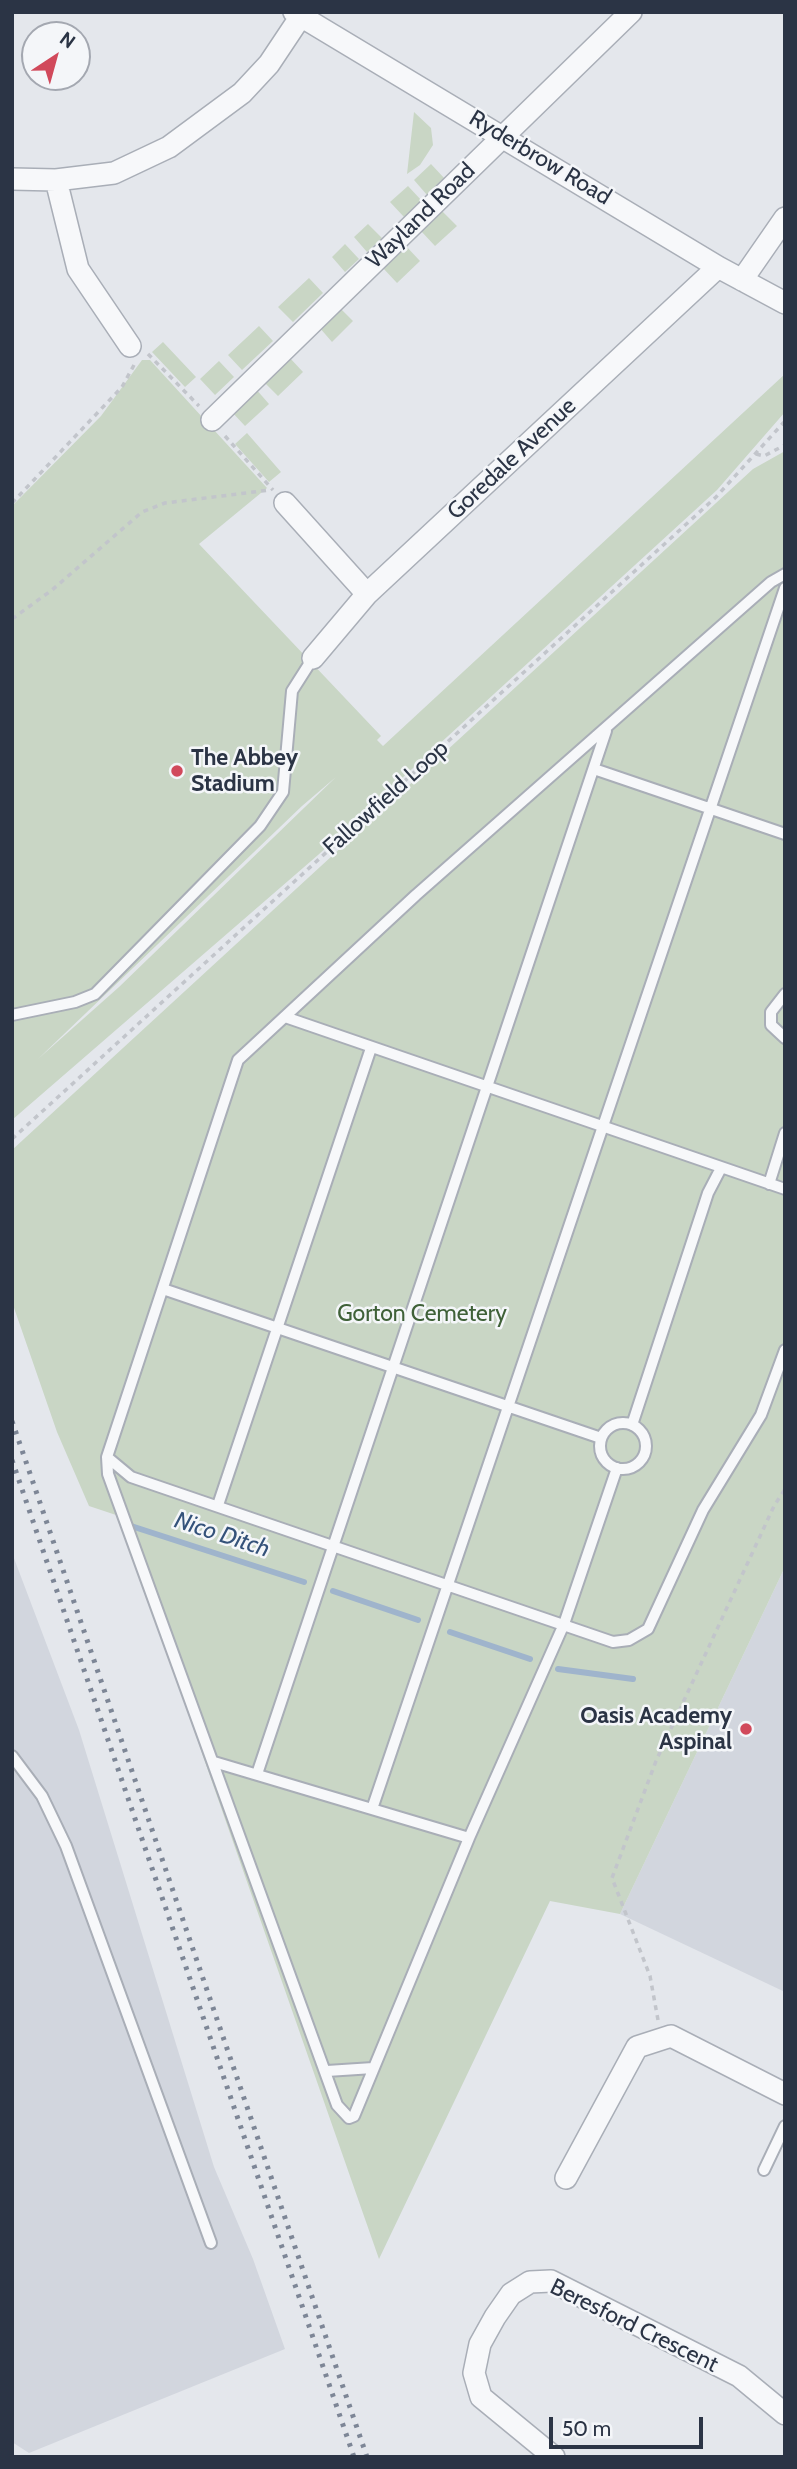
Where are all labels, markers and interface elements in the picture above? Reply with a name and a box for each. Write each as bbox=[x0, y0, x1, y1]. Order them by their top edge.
north arrow bbox=[21, 21, 91, 91]
text: N bbox=[55, 27, 80, 53]
street label: Ryderbrow Road bbox=[464, 105, 616, 211]
street label: Wayland Road bbox=[361, 157, 481, 275]
street label: Goredale Avenue bbox=[442, 392, 582, 526]
street label: Fallowfield Loop bbox=[318, 735, 454, 861]
place label: The Abbey Stadium bbox=[191, 744, 298, 798]
marker: The Abbey Stadium bbox=[169, 763, 185, 779]
park label: Gorton Cemetery bbox=[337, 1300, 507, 1328]
water label: Nico Ditch bbox=[171, 1506, 273, 1564]
place label: Oasis Academy Aspinal bbox=[580, 1702, 732, 1756]
marker: Oasis Academy Aspinal bbox=[738, 1721, 754, 1737]
street label: Beresford Crescent bbox=[545, 2273, 723, 2379]
scale bar bbox=[552, 2402, 706, 2446]
text: 50 m bbox=[562, 2416, 611, 2441]

